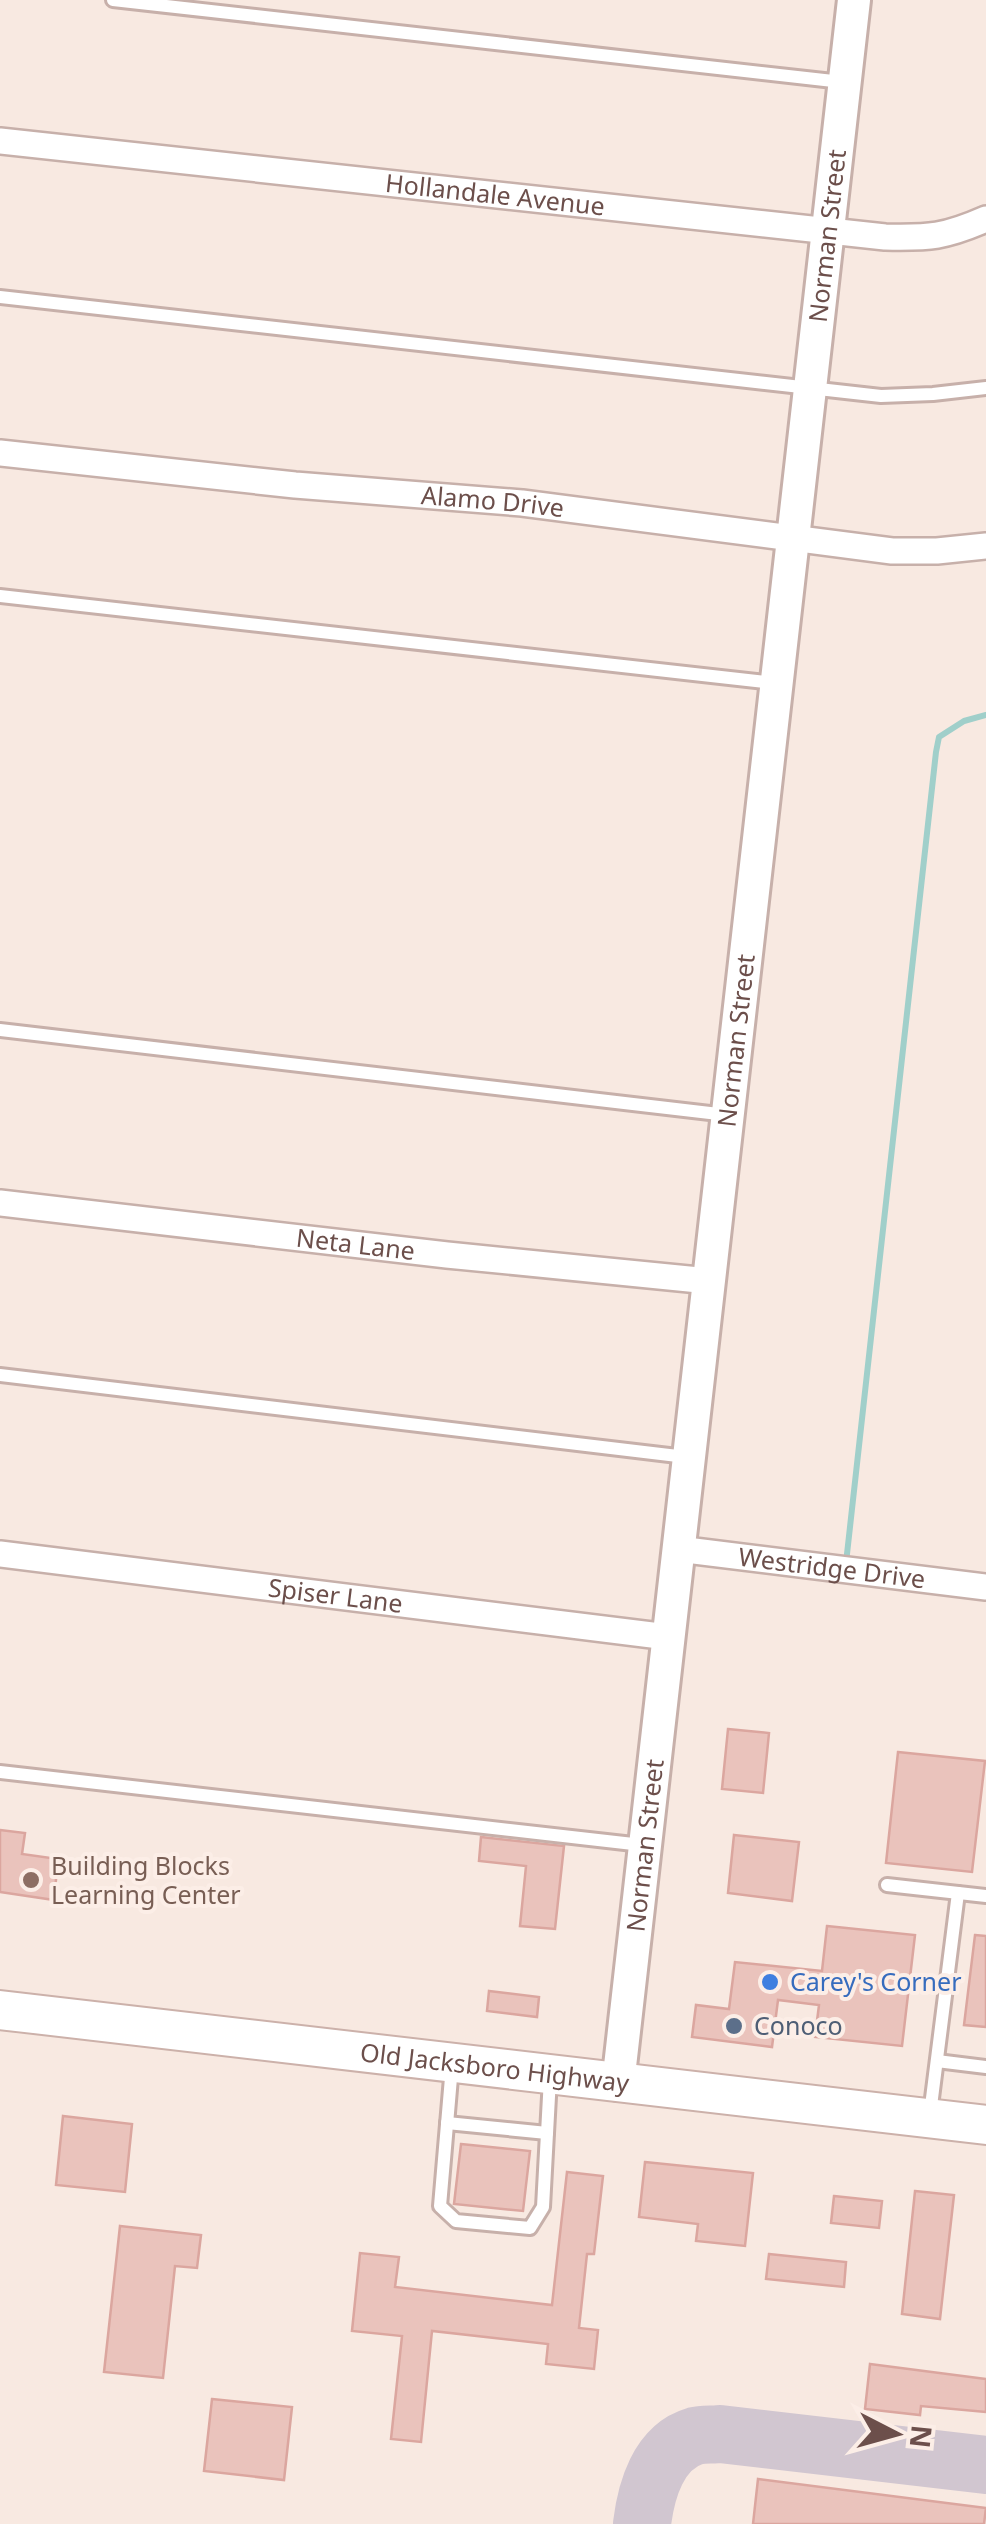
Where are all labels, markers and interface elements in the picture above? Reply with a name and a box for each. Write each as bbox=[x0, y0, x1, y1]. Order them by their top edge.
street label: Norman Street bbox=[800, 147, 853, 324]
street label: Hollandale Avenue bbox=[384, 165, 607, 222]
street label: Alamo Drive bbox=[420, 477, 566, 524]
street label: Norman Street bbox=[708, 952, 762, 1129]
street label: Neta Lane bbox=[294, 1220, 417, 1267]
street label: Westridge Drive bbox=[737, 1539, 927, 1595]
street label: Spiser Lane bbox=[266, 1569, 405, 1620]
street label: Norman Street bbox=[617, 1757, 671, 1934]
place label: Building Blocks Learning Center bbox=[51, 1848, 241, 1911]
marker: Building Blocks Learning Center bbox=[20, 1869, 42, 1891]
place label: Carey's Corner bbox=[790, 1964, 961, 1998]
marker: Carey's Corner bbox=[759, 1971, 781, 1993]
place label: Conoco bbox=[754, 2008, 843, 2042]
marker: Conoco bbox=[723, 2015, 745, 2037]
street label: Old Jacksboro Highway bbox=[359, 2034, 631, 2099]
north arrow bbox=[846, 2384, 946, 2484]
text: N bbox=[902, 2423, 942, 2450]

